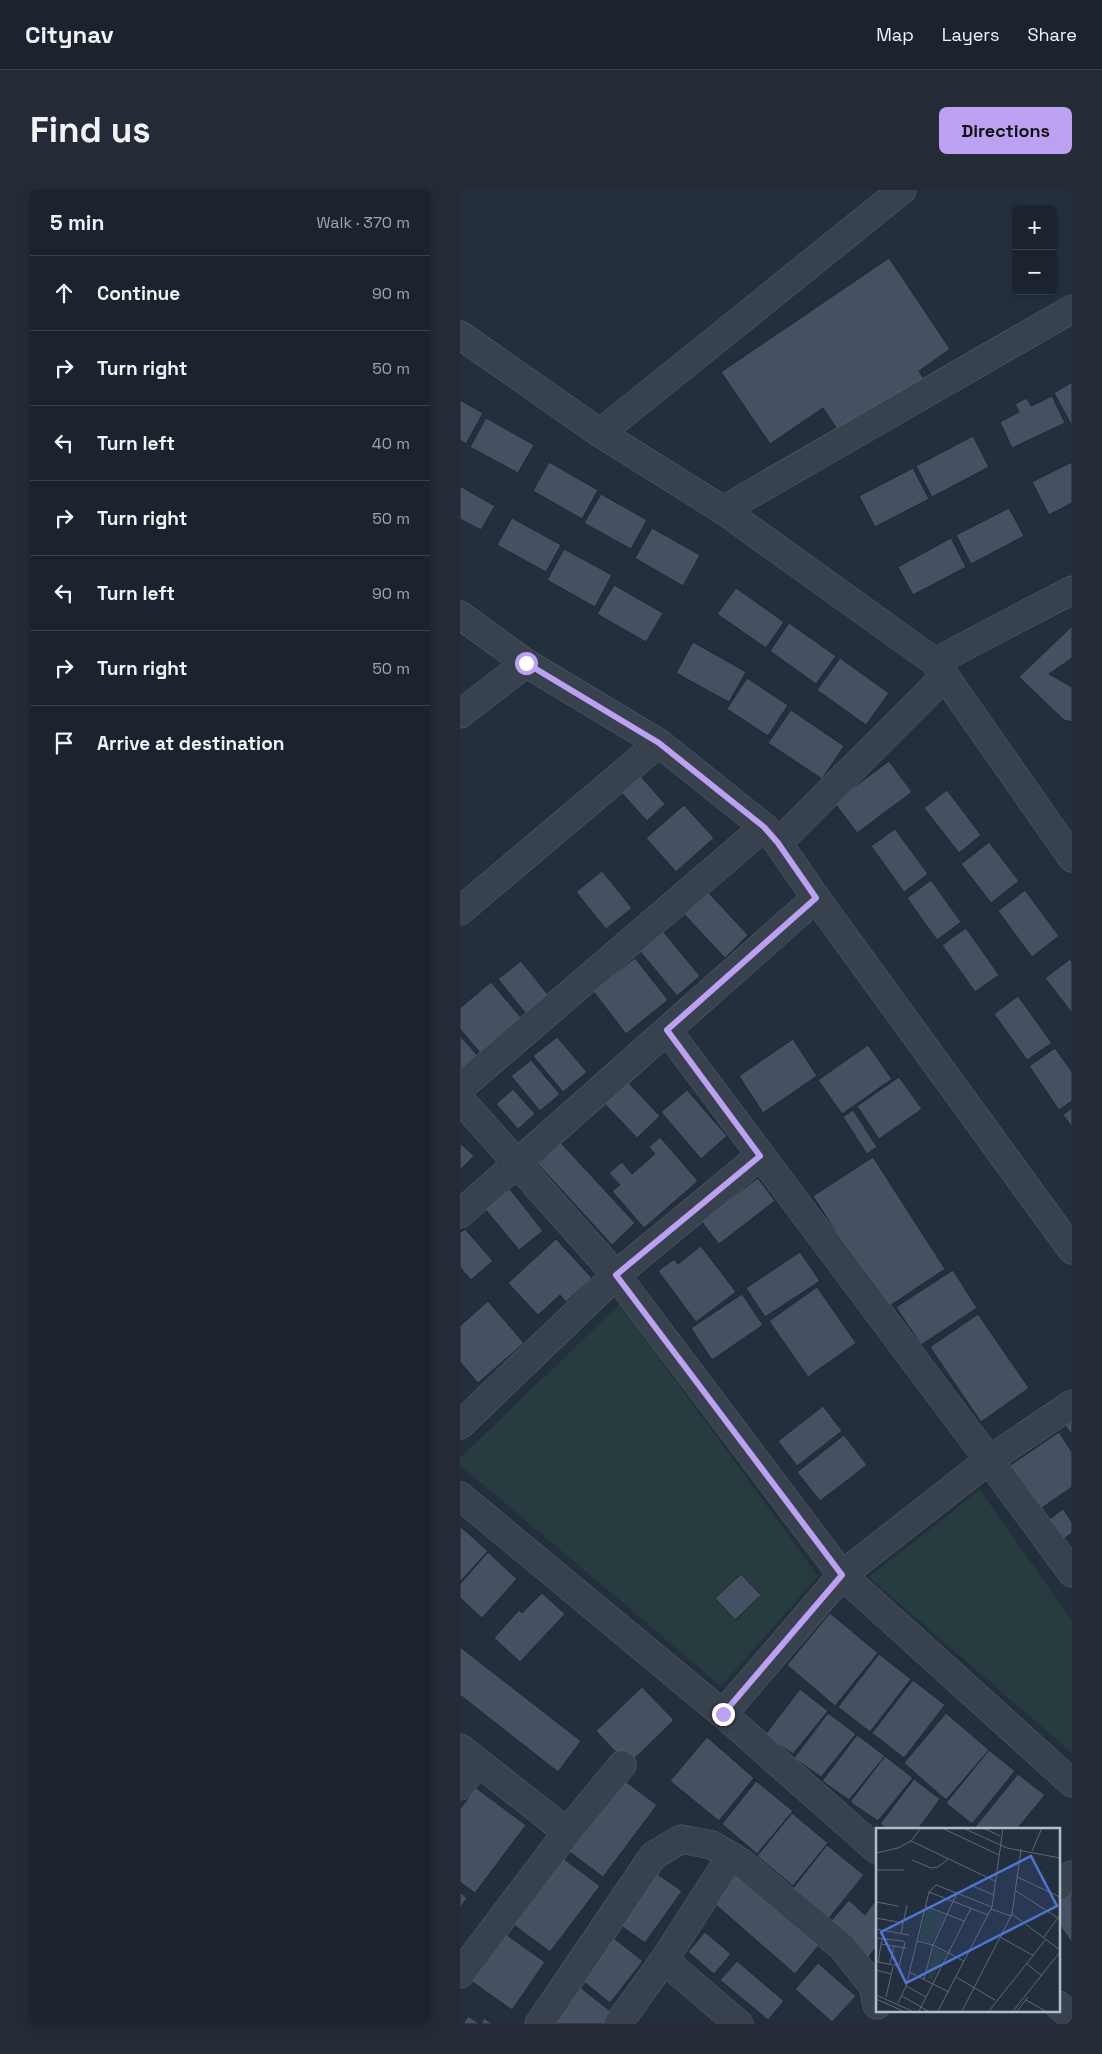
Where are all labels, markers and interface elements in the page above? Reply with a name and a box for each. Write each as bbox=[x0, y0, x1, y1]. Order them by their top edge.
text: Citynav bbox=[25, 19, 114, 50]
text: Map bbox=[876, 23, 914, 46]
text: Layers bbox=[942, 23, 999, 46]
text: Share bbox=[1027, 23, 1077, 46]
button: Directions bbox=[939, 107, 1072, 154]
text: Find us bbox=[30, 108, 151, 152]
map controls bbox=[1012, 205, 1057, 295]
button: + bbox=[1012, 205, 1057, 250]
text: 5 min bbox=[50, 209, 104, 236]
text: Walk · 370 m bbox=[317, 212, 410, 233]
button: − bbox=[1012, 250, 1057, 295]
icon: ahead bbox=[50, 279, 78, 307]
text: Continue bbox=[97, 281, 180, 306]
text: 90 m bbox=[372, 283, 410, 304]
icon: right bbox=[50, 354, 78, 382]
text: Turn right bbox=[97, 356, 187, 381]
text: 50 m bbox=[372, 358, 410, 379]
icon: left bbox=[50, 429, 78, 457]
text: Turn left bbox=[97, 431, 175, 456]
text: 40 m bbox=[372, 433, 410, 454]
icon: right bbox=[50, 504, 78, 532]
text: Turn right bbox=[97, 506, 187, 531]
text: 50 m bbox=[372, 508, 410, 529]
icon: left bbox=[50, 579, 78, 607]
text: Turn left bbox=[97, 581, 175, 606]
text: 90 m bbox=[372, 583, 410, 604]
route start bbox=[515, 652, 538, 675]
icon: right bbox=[50, 654, 78, 682]
text: Turn right bbox=[97, 656, 187, 681]
text: 50 m bbox=[372, 658, 410, 679]
icon: arrive bbox=[50, 729, 78, 757]
text: Arrive at destination bbox=[97, 731, 285, 756]
route end bbox=[712, 1703, 735, 1726]
inset map bbox=[876, 1828, 1060, 2012]

